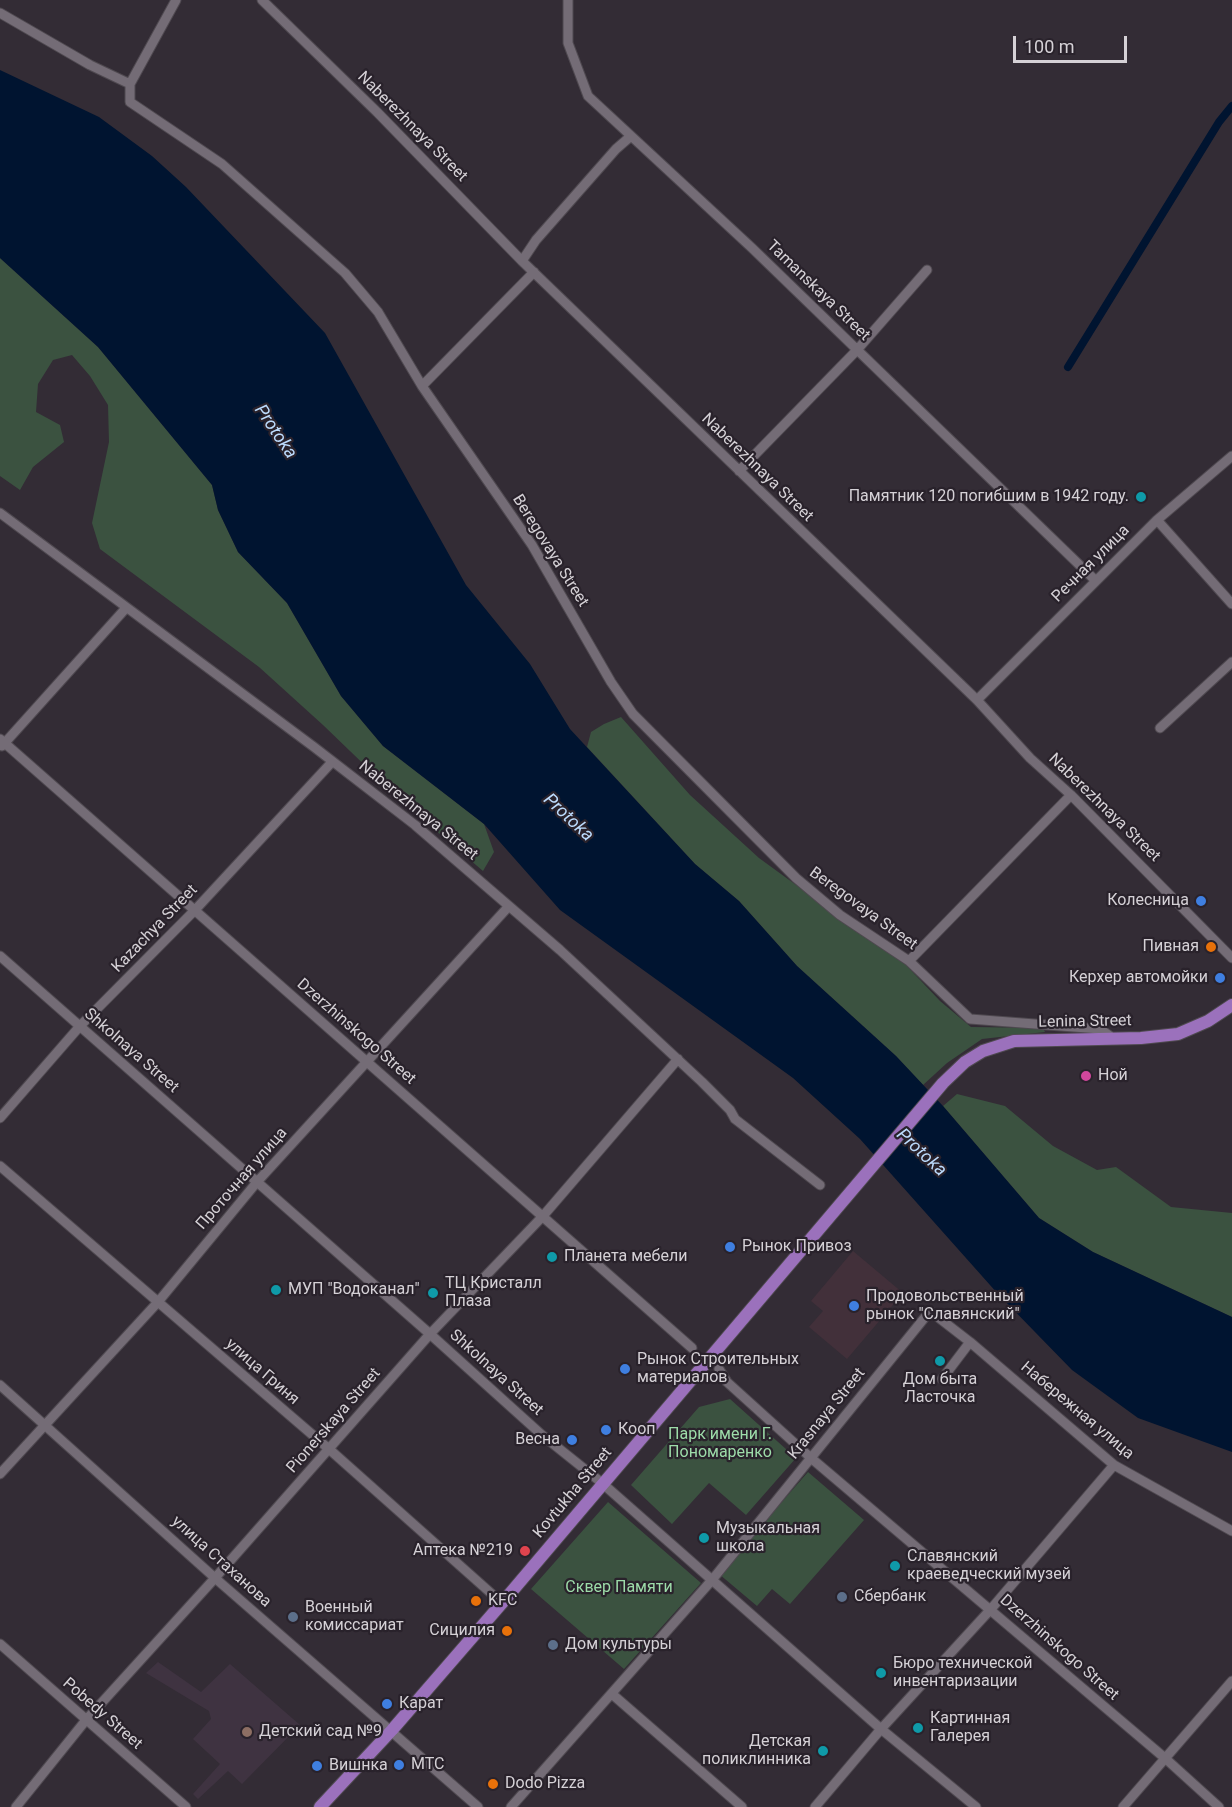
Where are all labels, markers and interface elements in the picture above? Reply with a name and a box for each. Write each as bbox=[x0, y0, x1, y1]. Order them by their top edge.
scale bar bbox=[1016, 24, 1130, 62]
text: 100 m bbox=[1024, 36, 1075, 57]
street label: Naberezhnaya Street bbox=[353, 68, 471, 186]
street label: Tamanskaya Street bbox=[762, 237, 874, 345]
water label: Protoka bbox=[249, 401, 301, 463]
street label: Naberezhnaya Street bbox=[697, 410, 817, 526]
place label: Памятник 120 погибшим в 1942 году. bbox=[849, 487, 1129, 507]
marker: Памятник 120 погибшим в 1942 году. bbox=[1134, 490, 1148, 504]
street label: Beregovaya Street bbox=[508, 491, 592, 611]
street label: Речная улица bbox=[1048, 521, 1134, 607]
street label: Naberezhnaya Street bbox=[1044, 750, 1164, 866]
street label: Naberezhnaya Street bbox=[355, 757, 481, 865]
water label: Protoka bbox=[538, 789, 598, 847]
street label: Beregovaya Street bbox=[805, 863, 921, 955]
street label: Kazachya Street bbox=[108, 881, 202, 977]
place label: Колесница bbox=[1107, 891, 1189, 911]
marker: Колесница bbox=[1194, 894, 1208, 908]
place label: Пивная bbox=[1142, 937, 1199, 957]
marker: Пивная bbox=[1204, 940, 1218, 954]
place label: Керхер автомойки bbox=[1069, 968, 1208, 988]
marker: Керхер автомойки bbox=[1213, 971, 1227, 985]
street label: Dzerzhinskogo Street bbox=[293, 975, 419, 1089]
street label: Shkolnaya Street bbox=[80, 1005, 182, 1097]
street label: Lenina Street bbox=[1038, 1012, 1132, 1032]
place label: Ной bbox=[1098, 1066, 1128, 1086]
marker: Ной bbox=[1079, 1069, 1093, 1083]
street label: Проточная улица bbox=[192, 1124, 292, 1234]
water label: Protoka bbox=[891, 1124, 951, 1182]
place label: Рынок Привоз bbox=[742, 1237, 852, 1257]
marker: Рынок Привоз bbox=[723, 1240, 737, 1254]
place label: Планета мебели bbox=[564, 1247, 687, 1267]
marker: Планета мебели bbox=[545, 1250, 559, 1264]
place label: ТЦ Кристалл Плаза bbox=[445, 1274, 542, 1312]
place label: МУП "Водоканал" bbox=[288, 1280, 420, 1300]
marker: МУП "Водоканал" bbox=[269, 1283, 283, 1297]
marker: ТЦ Кристалл Плаза bbox=[426, 1286, 440, 1300]
place label: Продовольственный рынок "Славянский" bbox=[866, 1287, 1024, 1325]
marker: Продовольственный рынок "Славянский" bbox=[847, 1299, 861, 1313]
street label: Shkolnaya Street bbox=[445, 1326, 547, 1420]
street label: улица Гриня bbox=[221, 1335, 303, 1409]
place label: Рынок Строительных материалов bbox=[637, 1350, 799, 1388]
marker: Дом быта Ласточка bbox=[933, 1354, 947, 1368]
street label: Набережная улица bbox=[1017, 1358, 1137, 1464]
marker: Рынок Строительных материалов bbox=[618, 1362, 632, 1376]
street label: Pionerskaya Street bbox=[283, 1364, 385, 1478]
street label: Krasnaya Street bbox=[784, 1364, 870, 1464]
place label: Дом быта Ласточка bbox=[903, 1370, 977, 1408]
place label: Кооп bbox=[618, 1420, 656, 1440]
marker: Кооп bbox=[599, 1423, 613, 1437]
park label: Парк имени Г. Пономаренко bbox=[668, 1425, 772, 1463]
place label: Весна bbox=[515, 1430, 560, 1450]
marker: Весна bbox=[565, 1433, 579, 1447]
street label: Kovtukha Street bbox=[530, 1444, 616, 1542]
street label: улица Стаханова bbox=[167, 1512, 275, 1612]
place label: Музыкальная школа bbox=[716, 1519, 820, 1557]
marker: Музыкальная школа bbox=[697, 1531, 711, 1545]
place label: Аптека №219 bbox=[413, 1541, 513, 1561]
marker: Аптека №219 bbox=[518, 1544, 532, 1558]
place label: Славянский краеведческий музей bbox=[907, 1547, 1071, 1585]
marker: Славянский краеведческий музей bbox=[888, 1559, 902, 1573]
park label: Сквер Памяти bbox=[565, 1578, 673, 1598]
place label: Сбербанк bbox=[854, 1587, 926, 1607]
marker: Сбербанк bbox=[835, 1590, 849, 1604]
place label: KFC bbox=[488, 1591, 517, 1611]
street label: Dzerzhinskogo Street bbox=[996, 1591, 1122, 1705]
marker: KFC bbox=[469, 1594, 483, 1608]
place label: Военный комиссариат bbox=[305, 1598, 404, 1636]
marker: Военный комиссариат bbox=[286, 1610, 300, 1624]
place label: Сицилия bbox=[429, 1621, 495, 1641]
marker: Сицилия bbox=[500, 1624, 514, 1638]
place label: Дом культуры bbox=[565, 1635, 672, 1655]
marker: Дом культуры bbox=[546, 1638, 560, 1652]
place label: Бюро технической инвентаризации bbox=[893, 1654, 1033, 1692]
marker: Бюро технической инвентаризации bbox=[874, 1666, 888, 1680]
street label: Pobedy Street bbox=[58, 1674, 146, 1754]
place label: Карат bbox=[399, 1694, 443, 1714]
marker: Карат bbox=[380, 1697, 394, 1711]
place label: Картинная Галерея bbox=[930, 1709, 1010, 1747]
marker: Картинная Галерея bbox=[911, 1721, 925, 1735]
place label: Детский сад №9 bbox=[259, 1722, 382, 1742]
marker: Детский сад №9 bbox=[240, 1725, 254, 1739]
place label: Детская поликлинника bbox=[702, 1732, 811, 1770]
marker: Детская поликлинника bbox=[816, 1744, 830, 1758]
place label: МТС bbox=[411, 1755, 444, 1775]
place label: Вишнка bbox=[329, 1756, 388, 1776]
marker: МТС bbox=[392, 1758, 406, 1772]
marker: Вишнка bbox=[310, 1759, 324, 1773]
place label: Dodo Pizza bbox=[505, 1774, 585, 1794]
marker: Dodo Pizza bbox=[486, 1777, 500, 1791]

